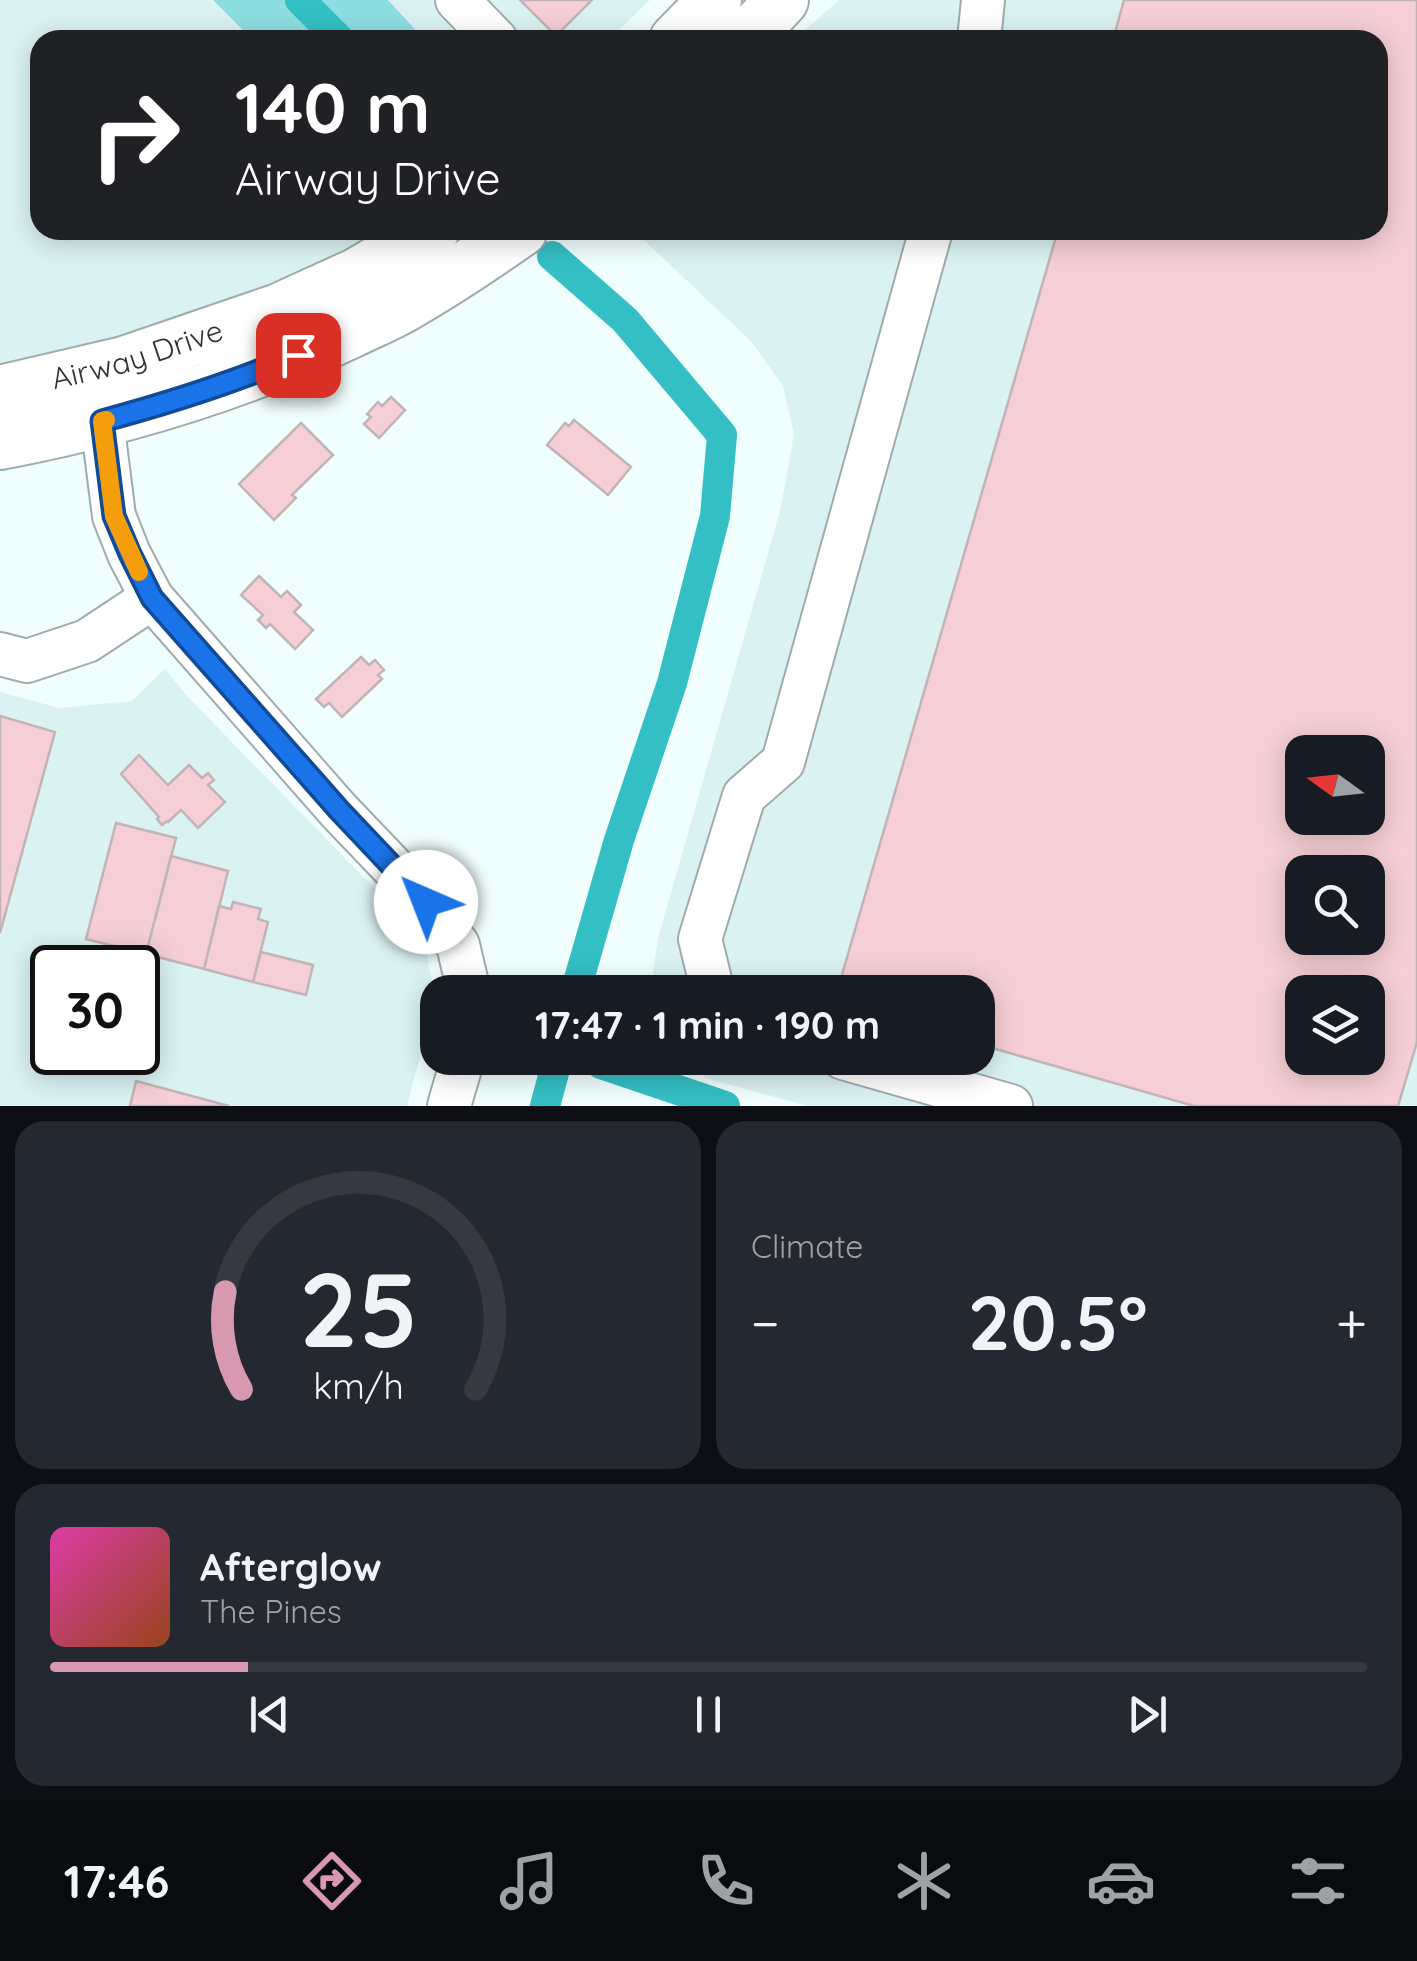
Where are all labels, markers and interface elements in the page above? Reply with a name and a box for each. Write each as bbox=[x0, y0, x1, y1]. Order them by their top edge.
text: 140 m bbox=[235, 63, 431, 151]
icon: right bbox=[70, 70, 200, 200]
text: Airway Drive bbox=[235, 150, 501, 206]
street label: Airway Drive bbox=[47, 311, 228, 397]
pin bbox=[256, 313, 341, 398]
icon: arrive bbox=[271, 328, 326, 383]
north arrow bbox=[1285, 735, 1385, 835]
map controls bbox=[1285, 735, 1385, 1075]
position arrow bbox=[374, 850, 478, 954]
button: search bbox=[1285, 855, 1385, 955]
speed limit sign: 30 bbox=[30, 945, 160, 1075]
button: layers bbox=[1285, 975, 1385, 1075]
text: 17:47 · 1 min · 190 m bbox=[535, 1001, 880, 1049]
text: Climate bbox=[751, 1226, 863, 1266]
text: 25 bbox=[298, 1243, 418, 1373]
text: 20.5° bbox=[968, 1275, 1148, 1369]
text: − bbox=[751, 1288, 780, 1357]
text: + bbox=[1336, 1288, 1367, 1357]
text: km/h bbox=[313, 1363, 403, 1408]
text: Afterglow bbox=[200, 1543, 382, 1591]
text: The Pines bbox=[200, 1591, 342, 1631]
icon: previous bbox=[242, 1687, 297, 1742]
icon: pause bbox=[681, 1687, 736, 1742]
icon: next bbox=[1120, 1687, 1175, 1742]
icon: directions bbox=[297, 1846, 367, 1916]
icon: music bbox=[494, 1846, 564, 1916]
icon: phone bbox=[691, 1846, 761, 1916]
icon: climate bbox=[889, 1846, 959, 1916]
icon: car bbox=[1086, 1846, 1156, 1916]
icon: filters bbox=[1283, 1846, 1353, 1916]
text: 17:46 bbox=[64, 1853, 169, 1909]

